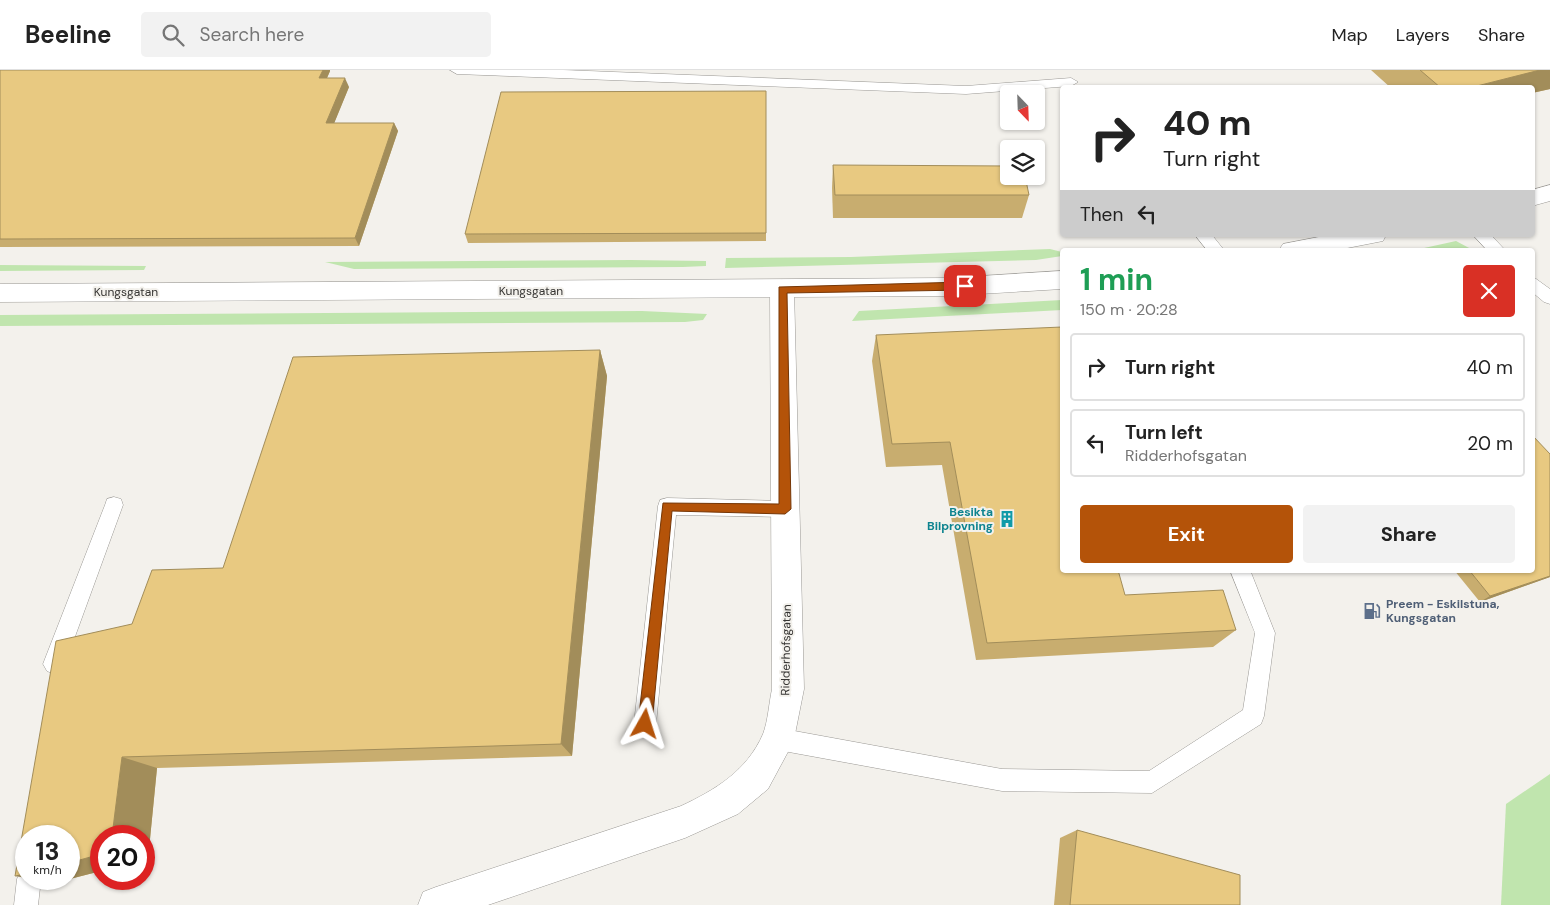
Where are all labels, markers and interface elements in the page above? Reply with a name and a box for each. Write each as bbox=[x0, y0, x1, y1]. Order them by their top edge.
search box bbox=[141, 12, 491, 57]
text: Beeline bbox=[25, 19, 111, 50]
icon: search bbox=[159, 21, 187, 49]
text: Search here bbox=[199, 22, 304, 47]
text: Map bbox=[1332, 23, 1368, 47]
text: Layers bbox=[1396, 23, 1450, 47]
text: Share bbox=[1478, 23, 1525, 47]
north arrow bbox=[1000, 85, 1045, 130]
map controls bbox=[1000, 85, 1045, 185]
text: 40 m bbox=[1163, 100, 1252, 146]
icon: right bbox=[1080, 105, 1145, 170]
button: layers bbox=[1000, 140, 1045, 185]
text: Turn right bbox=[1163, 144, 1260, 173]
icon: left bbox=[1133, 200, 1161, 228]
text: Then bbox=[1080, 202, 1123, 227]
text: 1 min bbox=[1080, 260, 1153, 299]
pin bbox=[944, 265, 986, 307]
button: close bbox=[1463, 265, 1515, 317]
icon: arrive bbox=[951, 272, 979, 300]
street label: Kungsgatan bbox=[499, 283, 563, 299]
street label: Kungsgatan bbox=[94, 284, 158, 300]
text: 150 m · 20:28 bbox=[1080, 299, 1178, 320]
icon: right bbox=[1082, 353, 1110, 381]
text: Turn right bbox=[1125, 355, 1215, 380]
text: 40 m bbox=[1466, 355, 1513, 380]
text: Turn left bbox=[1125, 420, 1203, 445]
icon: left bbox=[1082, 429, 1110, 457]
text: 20 m bbox=[1467, 431, 1513, 456]
text: Ridderhofsgatan bbox=[1125, 445, 1247, 466]
place label: Besikta Bilprovning bbox=[927, 504, 993, 534]
button: Exit bbox=[1080, 505, 1293, 563]
button: Share bbox=[1303, 505, 1515, 563]
building icon: Besikta Bilprovning bbox=[997, 509, 1017, 529]
place label: Preem - Eskilstuna, Kungsgatan bbox=[1386, 596, 1500, 626]
fuel station icon: Preem - Eskilstuna, Kungsgatan bbox=[1362, 601, 1382, 621]
street label: Ridderhofsgatan bbox=[777, 604, 795, 696]
position arrow bbox=[618, 697, 670, 749]
speed limit sign: 20 bbox=[90, 825, 155, 890]
text: 13 bbox=[35, 835, 60, 868]
text: km/h bbox=[33, 862, 62, 878]

